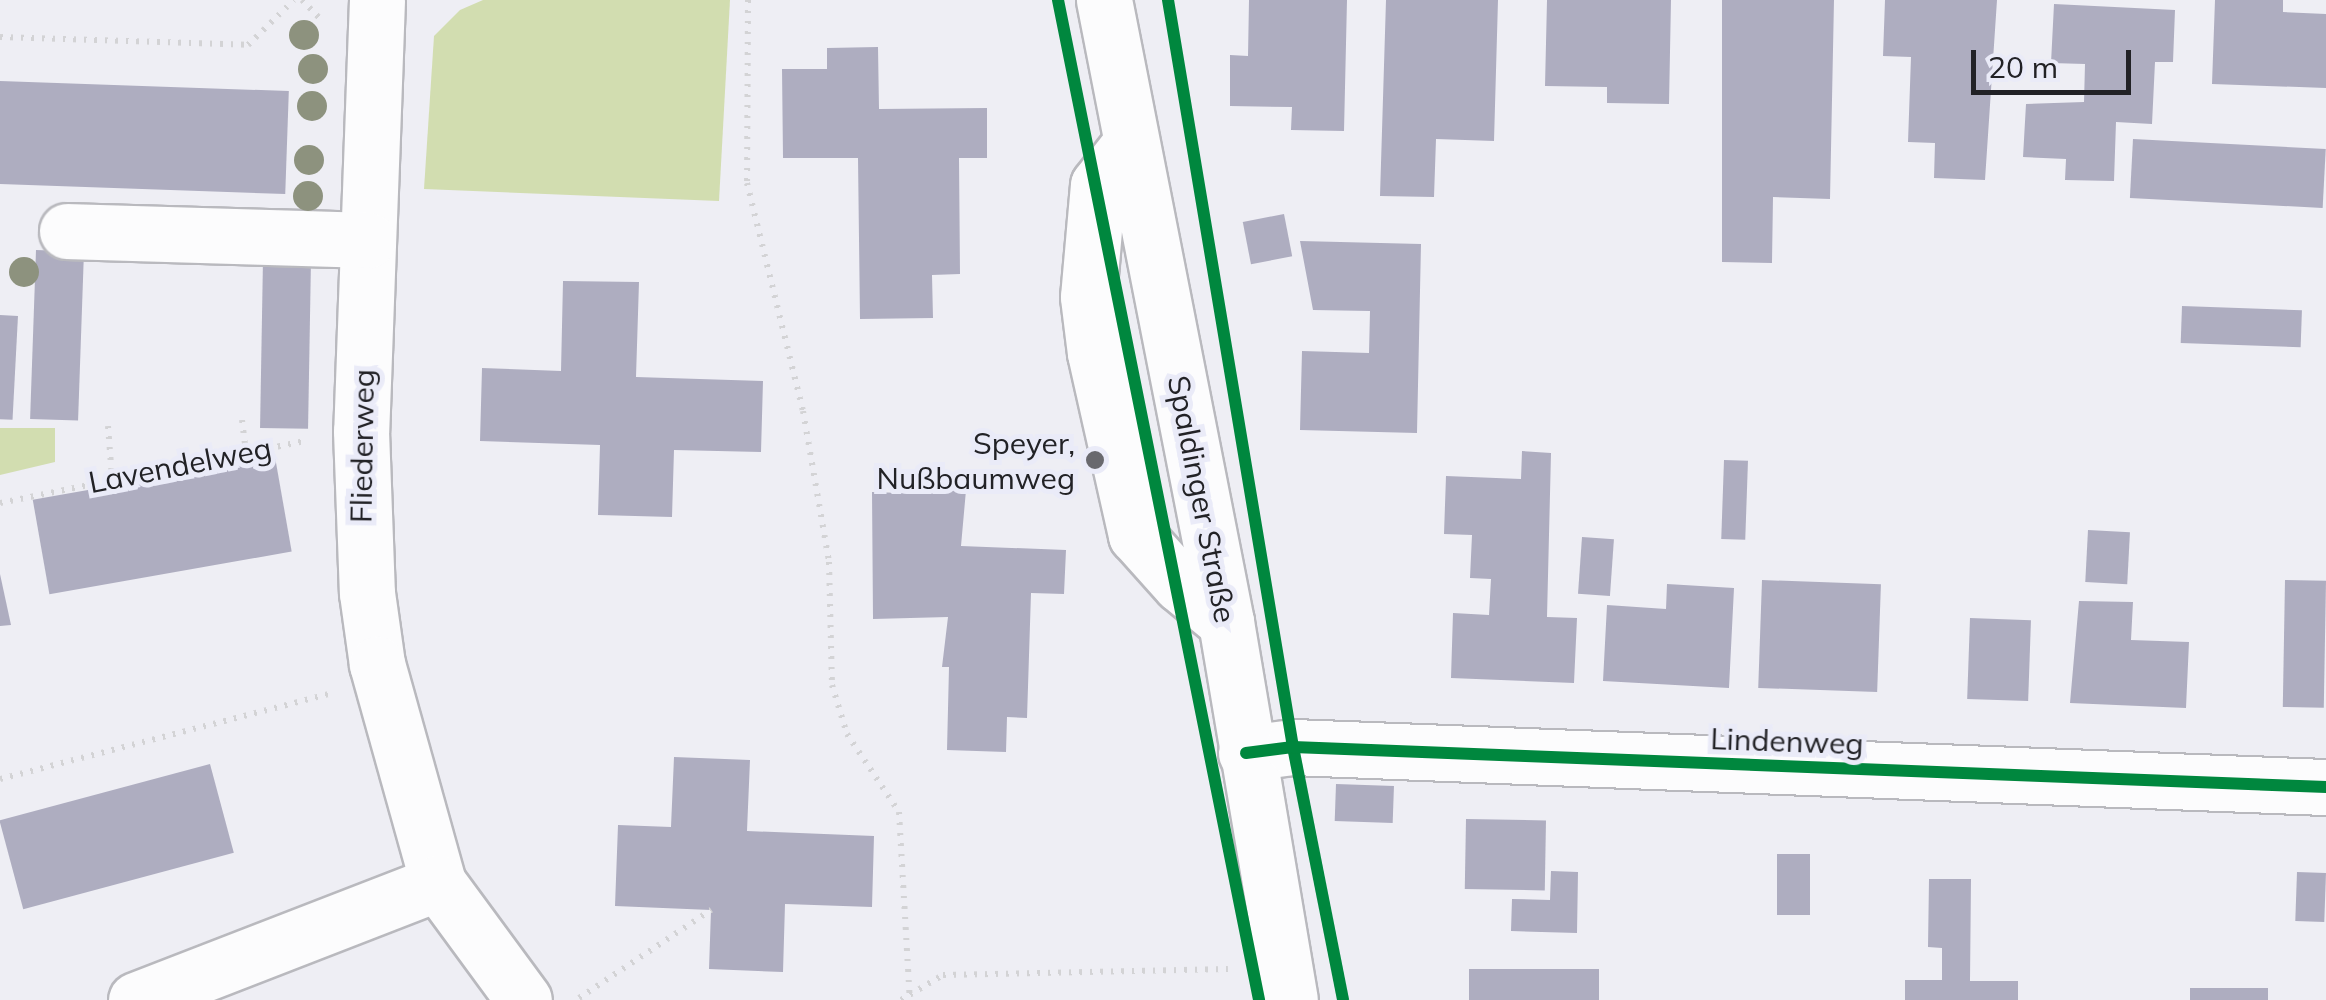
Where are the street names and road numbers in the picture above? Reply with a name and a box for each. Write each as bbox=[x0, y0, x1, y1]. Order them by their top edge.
street label: Fliederweg bbox=[343, 369, 381, 523]
street label: Spaldinger Straße bbox=[1160, 372, 1244, 626]
street label: Lavendelweg bbox=[86, 430, 274, 500]
street label: Lindenweg bbox=[1710, 720, 1864, 762]

